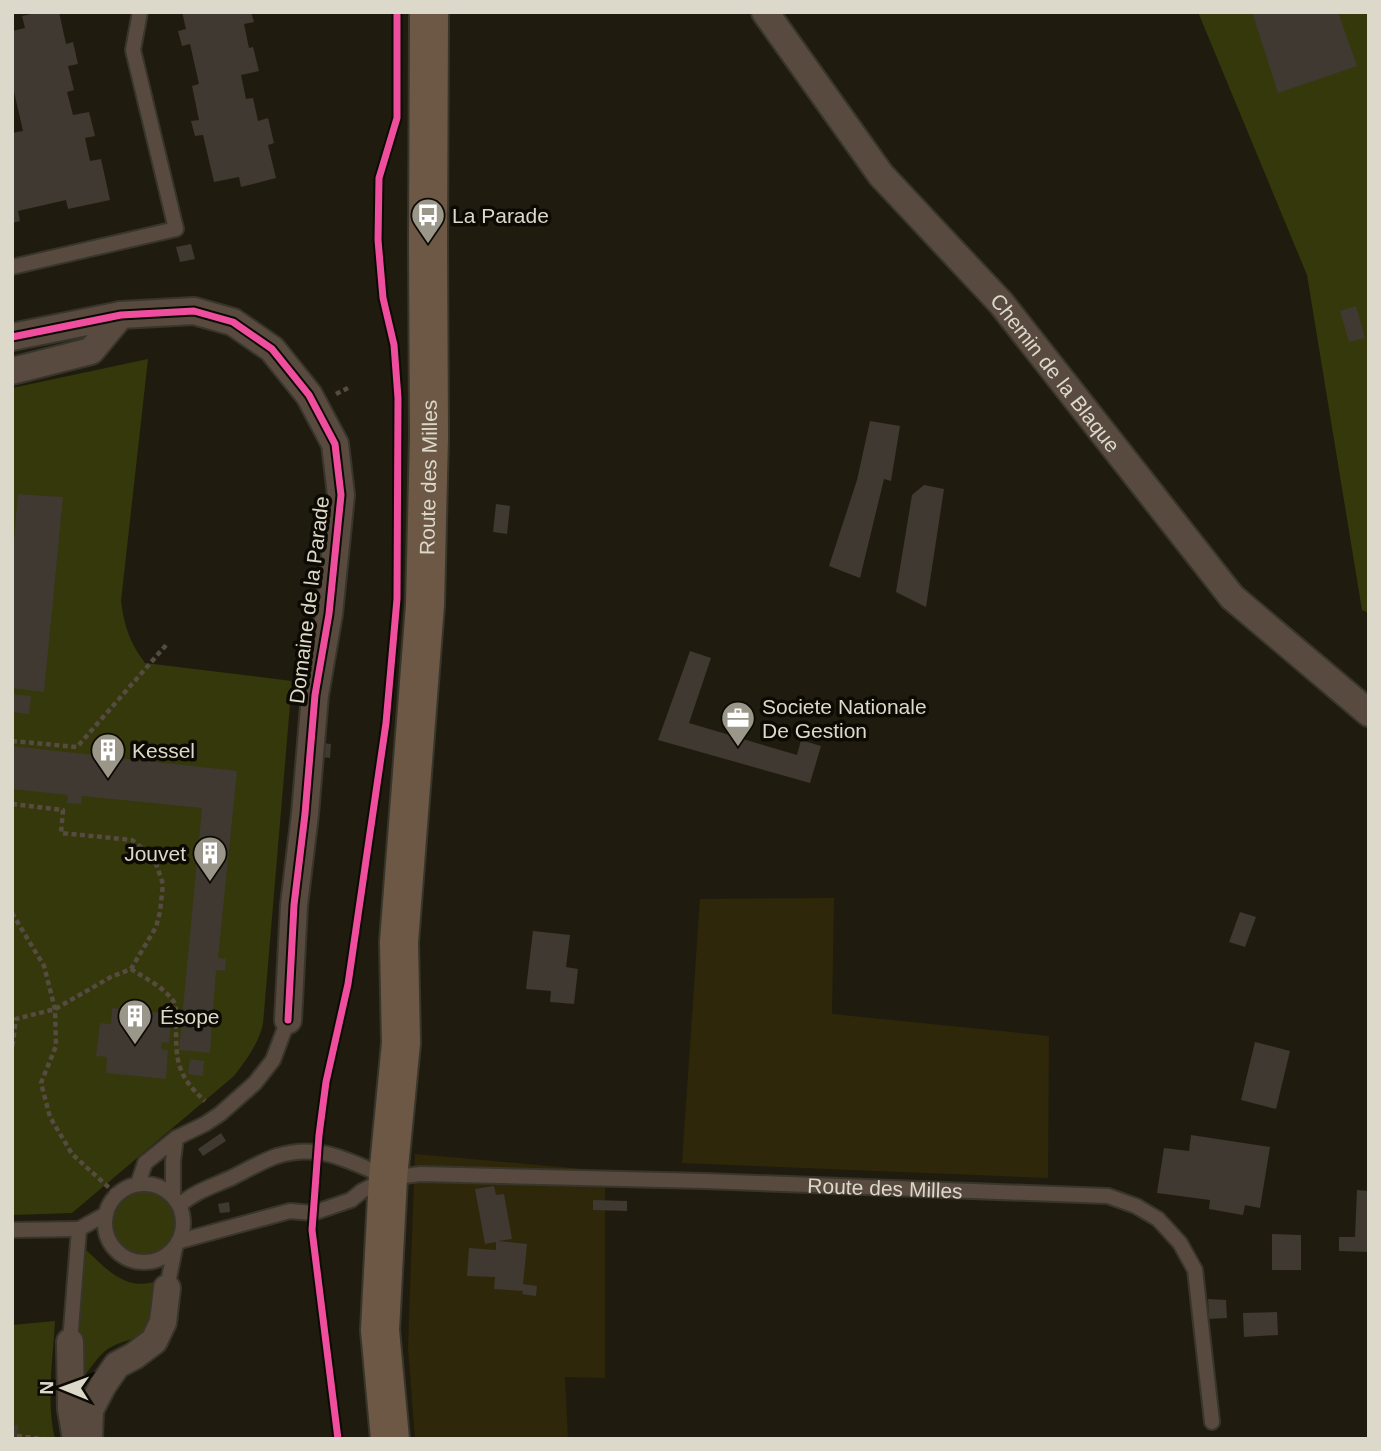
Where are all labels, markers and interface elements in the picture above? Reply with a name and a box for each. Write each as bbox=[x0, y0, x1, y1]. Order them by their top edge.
bus stop icon: La Parade bbox=[409, 196, 447, 245]
place label: La Parade bbox=[452, 204, 549, 227]
street label: Chemin de la Blaque bbox=[986, 289, 1125, 456]
street label: Route des Milles bbox=[415, 400, 440, 555]
street label: Domaine de la Parade bbox=[285, 495, 333, 705]
place label: Societe Nationale De Gestion bbox=[762, 695, 927, 742]
office icon: Societe Nationale De Gestion bbox=[719, 699, 757, 748]
building icon: Kessel bbox=[89, 731, 127, 780]
place label: Kessel bbox=[132, 739, 195, 762]
building icon: Jouvet bbox=[191, 834, 229, 883]
place label: Jouvet bbox=[124, 842, 186, 865]
building icon: Ésope bbox=[116, 997, 154, 1046]
place label: Ésope bbox=[160, 1005, 220, 1028]
street label: Route des Milles bbox=[807, 1173, 963, 1202]
north arrow bbox=[28, 1353, 98, 1423]
text: N bbox=[36, 1381, 57, 1395]

